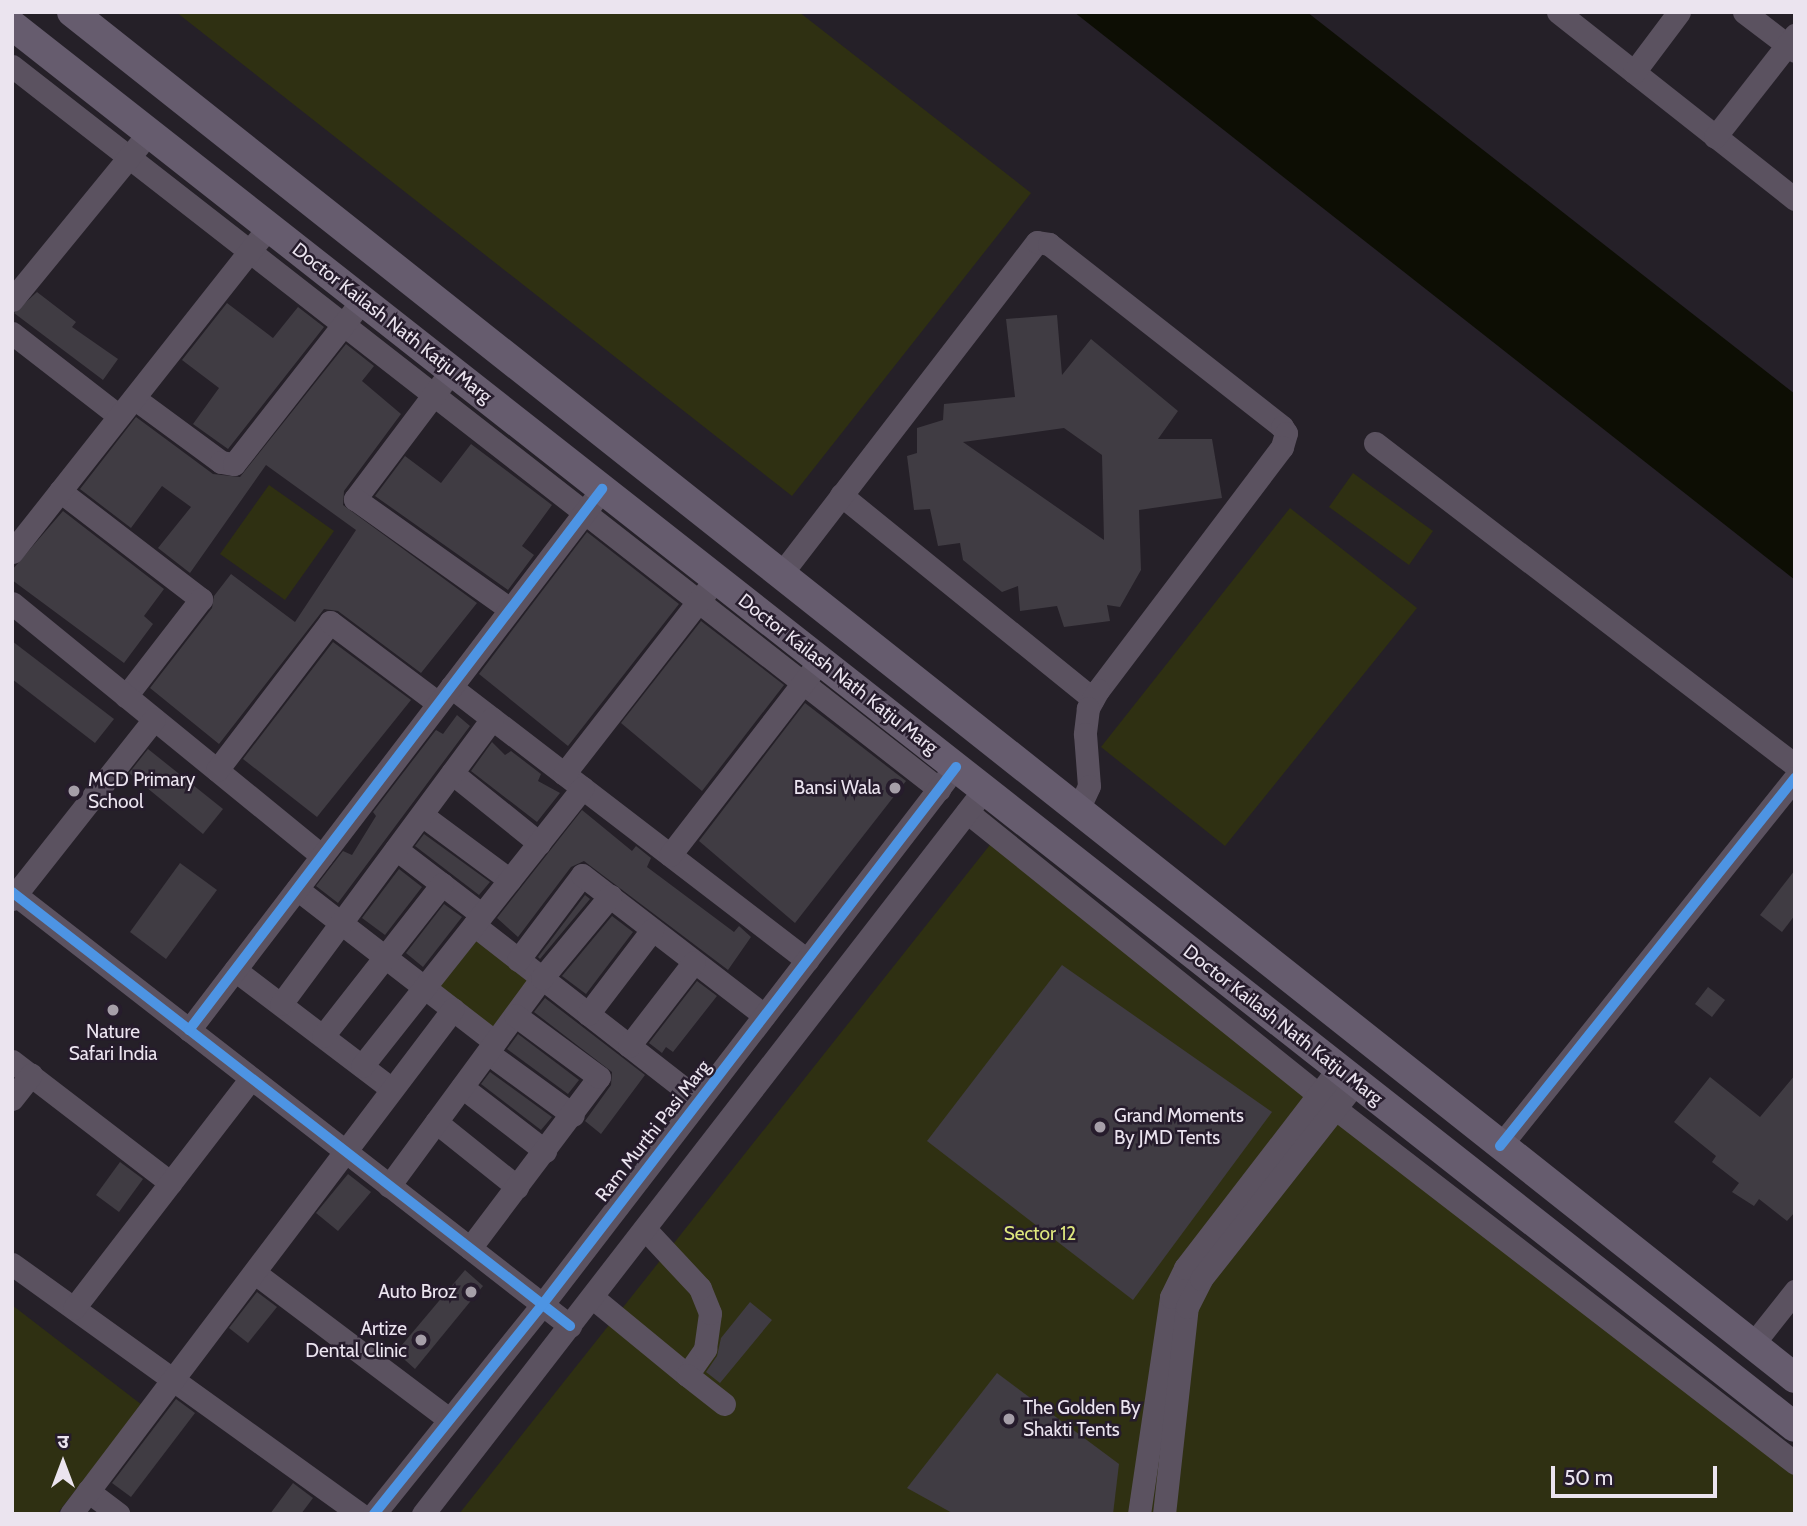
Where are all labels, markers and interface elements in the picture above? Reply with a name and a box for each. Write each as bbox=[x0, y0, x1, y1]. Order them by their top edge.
street label: Doctor Kailash Nath Katju Marg bbox=[288, 238, 496, 408]
street label: Doctor Kailash Nath Katju Marg bbox=[734, 589, 942, 759]
place label: MCD Primary School bbox=[88, 769, 195, 813]
place label: Bansi Wala bbox=[794, 777, 881, 799]
marker: Bansi Wala bbox=[887, 780, 903, 796]
marker: MCD Primary School bbox=[66, 783, 82, 799]
street label: Doctor Kailash Nath Katju Marg bbox=[1179, 940, 1387, 1110]
marker: Nature Safari India bbox=[105, 1002, 121, 1018]
place label: Nature Safari India bbox=[69, 1021, 157, 1065]
street label: Ram Murthi Pasi Marg bbox=[591, 1056, 715, 1206]
place label: Grand Moments By JMD Tents bbox=[1114, 1105, 1244, 1149]
marker: Grand Moments By JMD Tents bbox=[1092, 1119, 1108, 1135]
park label: Sector 12 bbox=[1004, 1223, 1076, 1245]
place label: Auto Broz bbox=[378, 1281, 457, 1303]
marker: Auto Broz bbox=[463, 1284, 479, 1300]
place label: Artize Dental Clinic bbox=[305, 1318, 407, 1362]
marker: Artize Dental Clinic bbox=[413, 1332, 429, 1348]
place label: The Golden By Shakti Tents bbox=[1023, 1397, 1141, 1441]
marker: The Golden By Shakti Tents bbox=[1001, 1411, 1017, 1427]
north arrow bbox=[28, 1428, 98, 1498]
text: उ bbox=[57, 1430, 69, 1453]
scale bar bbox=[1555, 1452, 1721, 1496]
text: 50 m bbox=[1564, 1465, 1613, 1490]

